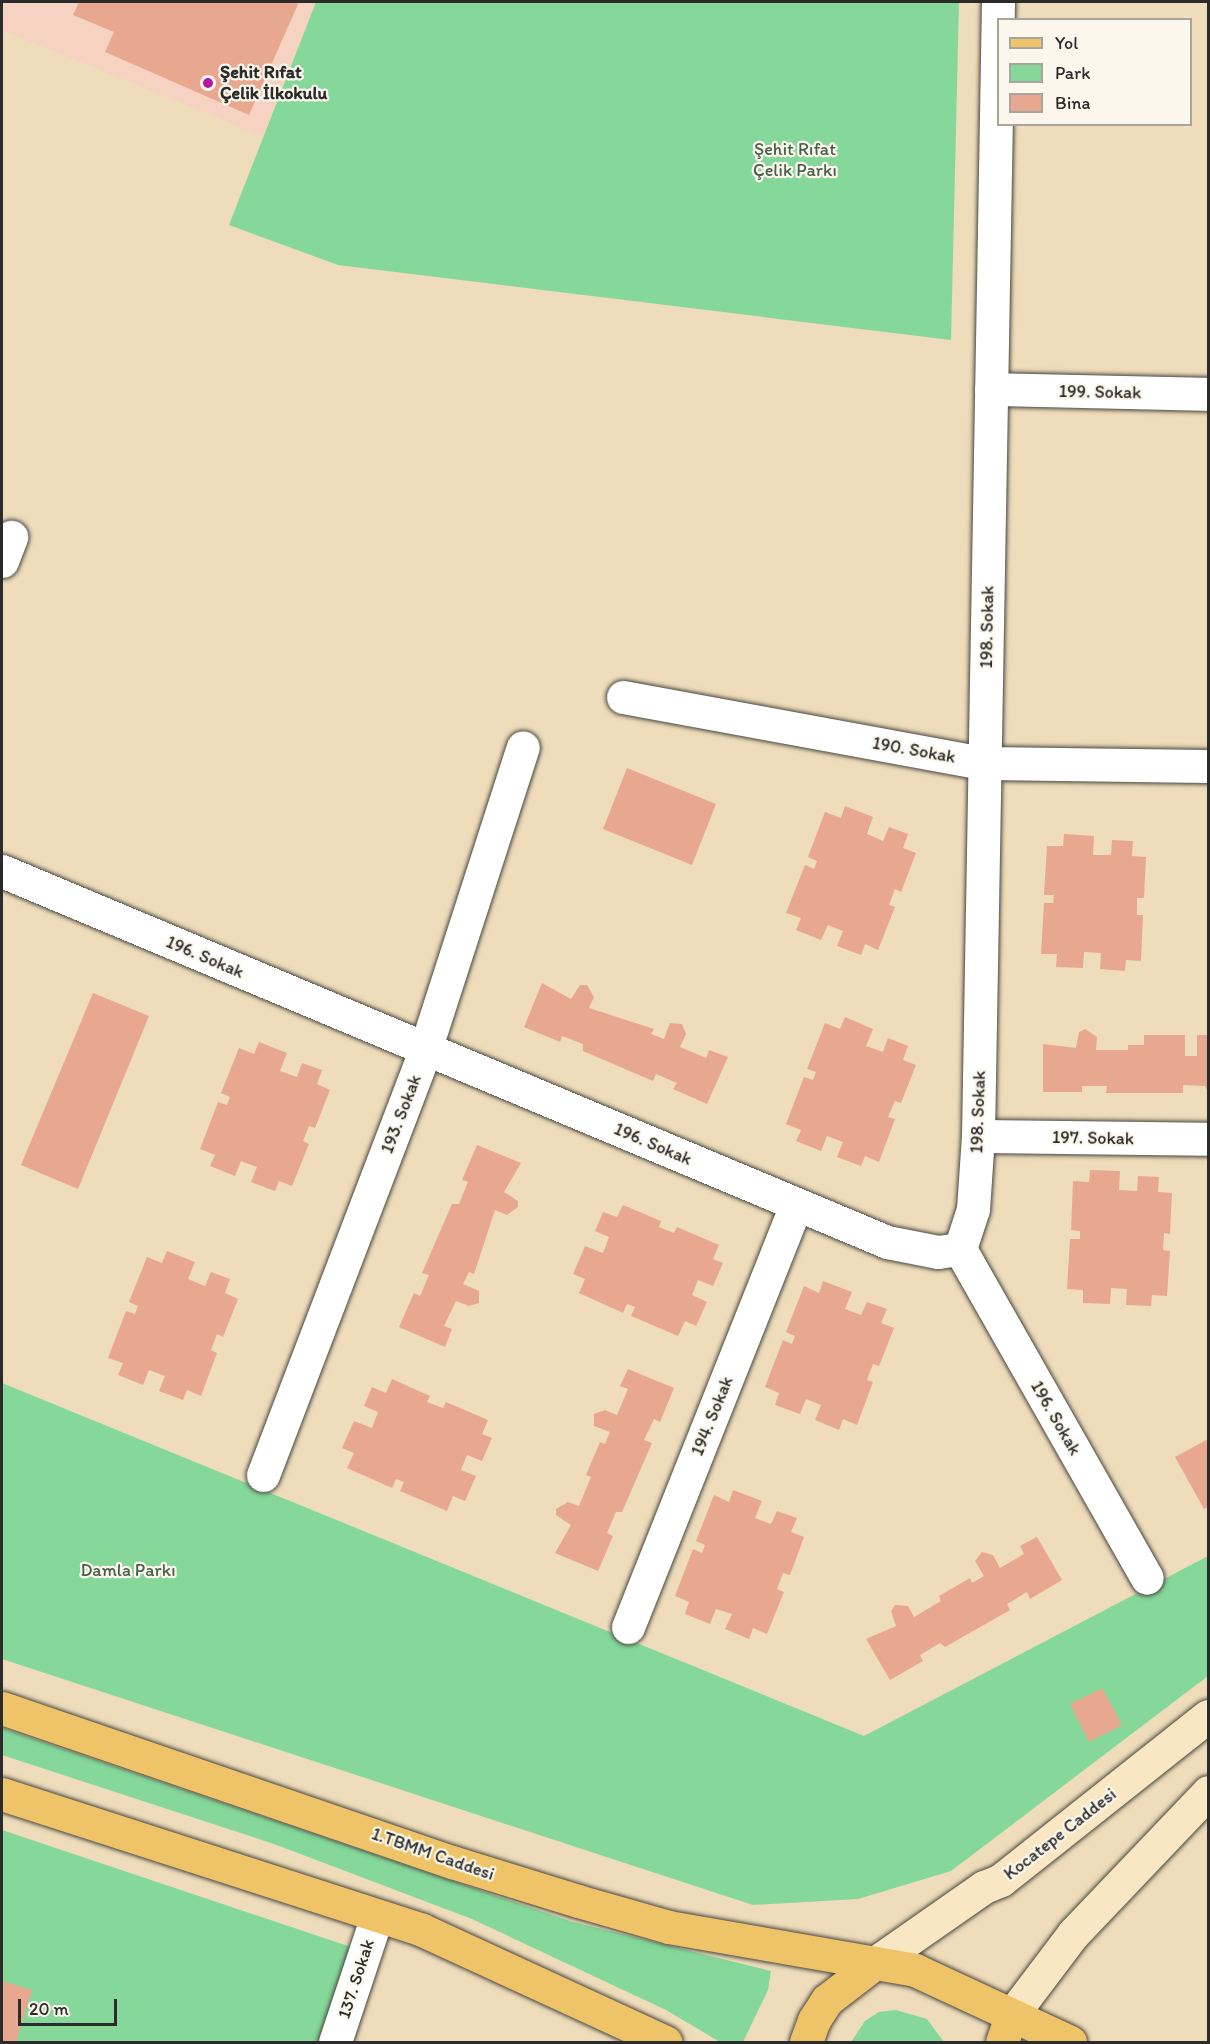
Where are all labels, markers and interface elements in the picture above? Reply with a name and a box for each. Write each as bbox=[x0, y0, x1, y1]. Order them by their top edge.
legend bbox=[997, 18, 1192, 126]
text: Yol bbox=[1055, 32, 1078, 54]
place label: Şehit Rıfat Çelik İlkokulu bbox=[220, 62, 328, 104]
text: Park bbox=[1055, 62, 1090, 84]
marker: Şehit Rıfat Çelik İlkokulu bbox=[201, 76, 215, 90]
text: Bina bbox=[1055, 92, 1090, 114]
park label: Şehit Rıfat Çelik Parkı bbox=[753, 139, 837, 182]
street label: 199. Sokak bbox=[1059, 380, 1141, 404]
street label: 198. Sokak bbox=[975, 585, 999, 669]
street label: 190. Sokak bbox=[871, 732, 957, 768]
street label: 196. Sokak bbox=[163, 931, 247, 983]
street label: 198. Sokak bbox=[966, 1070, 990, 1154]
street label: 193. Sokak bbox=[376, 1072, 426, 1156]
street label: 196. Sokak bbox=[611, 1118, 695, 1170]
street label: 197. Sokak bbox=[1052, 1126, 1134, 1150]
street label: 194. Sokak bbox=[686, 1373, 738, 1459]
street label: 196. Sokak bbox=[1026, 1377, 1086, 1459]
park label: Damla Parkı bbox=[81, 1559, 175, 1581]
street label: Kocatepe Caddesi bbox=[999, 1783, 1121, 1885]
street label: 1.TBMM Caddesi bbox=[369, 1823, 497, 1885]
street label: 137. Sokak bbox=[333, 1937, 379, 2021]
scale bar bbox=[21, 1987, 120, 2025]
text: 20 m bbox=[29, 1998, 69, 2020]

